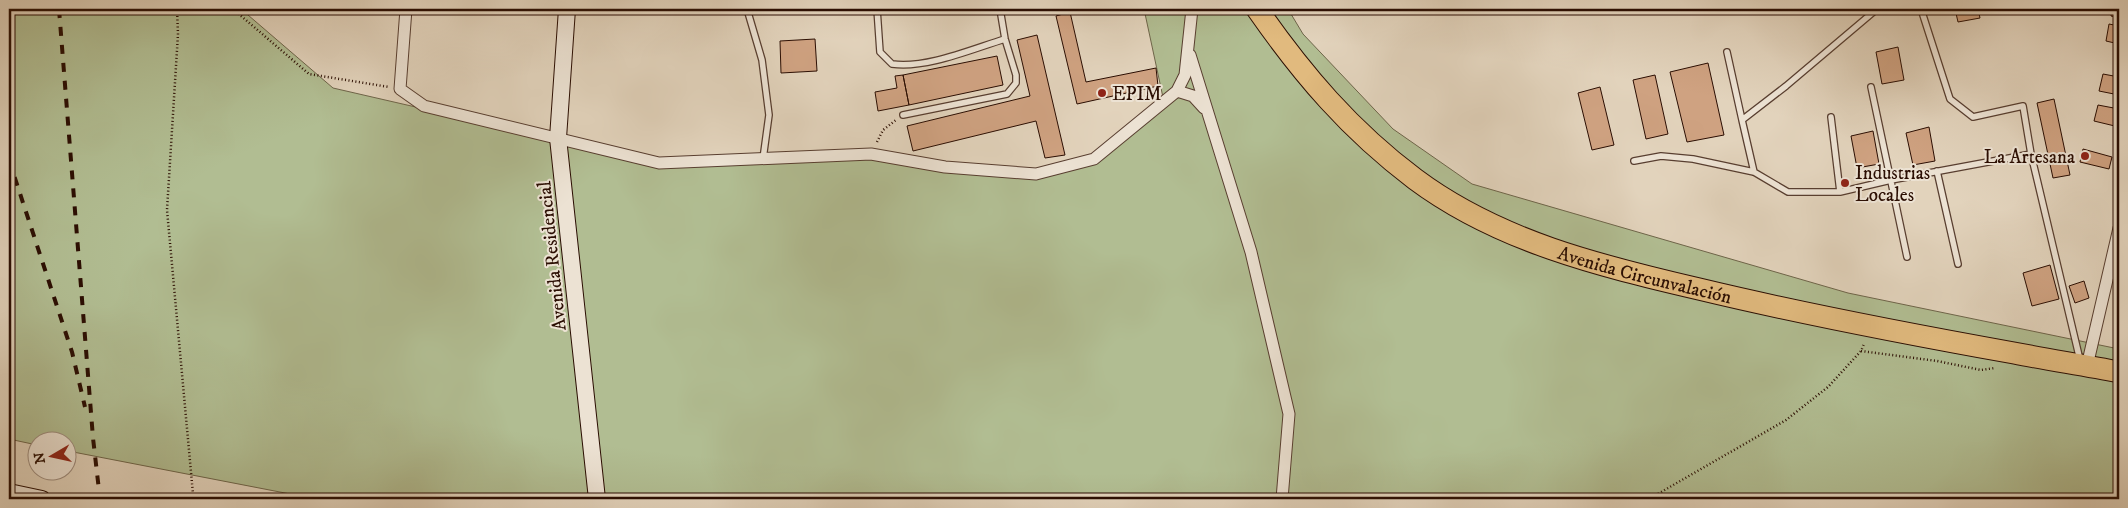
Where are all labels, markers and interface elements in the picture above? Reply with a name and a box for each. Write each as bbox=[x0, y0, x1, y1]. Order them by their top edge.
place label: EPIM bbox=[1112, 83, 1162, 106]
marker: EPIM bbox=[1096, 87, 1108, 99]
place label: La Artesana bbox=[1984, 146, 2075, 169]
marker: La Artesana bbox=[2079, 150, 2091, 162]
place label: Industrias Locales bbox=[1855, 162, 1930, 207]
marker: Industrias Locales bbox=[1839, 177, 1851, 189]
street label: Avenida Residencial bbox=[533, 180, 572, 332]
street label: Avenida Circunvalación bbox=[1555, 242, 1734, 309]
north arrow bbox=[28, 430, 78, 480]
text: N bbox=[30, 450, 50, 465]

